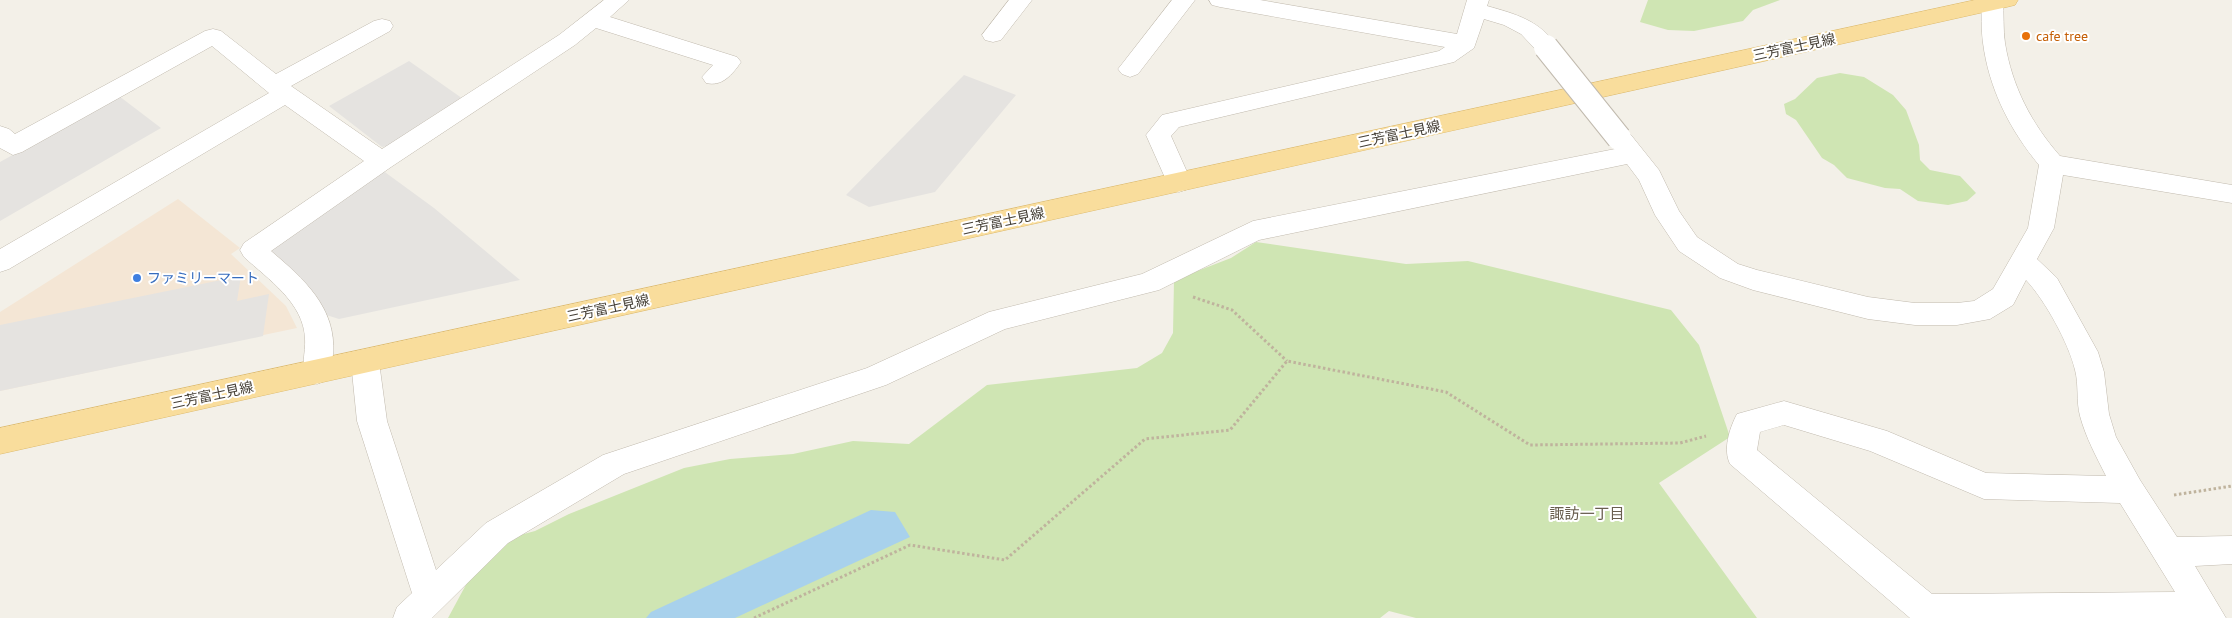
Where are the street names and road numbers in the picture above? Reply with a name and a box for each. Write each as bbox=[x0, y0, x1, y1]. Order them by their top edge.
street label: 三芳富士見線 bbox=[1751, 29, 1837, 65]
street label: 三芳富士見線 bbox=[1356, 116, 1442, 152]
street label: 三芳富士見線 bbox=[960, 203, 1046, 239]
street label: 三芳富士見線 bbox=[565, 290, 651, 326]
street label: 三芳富士見線 bbox=[169, 377, 255, 413]

